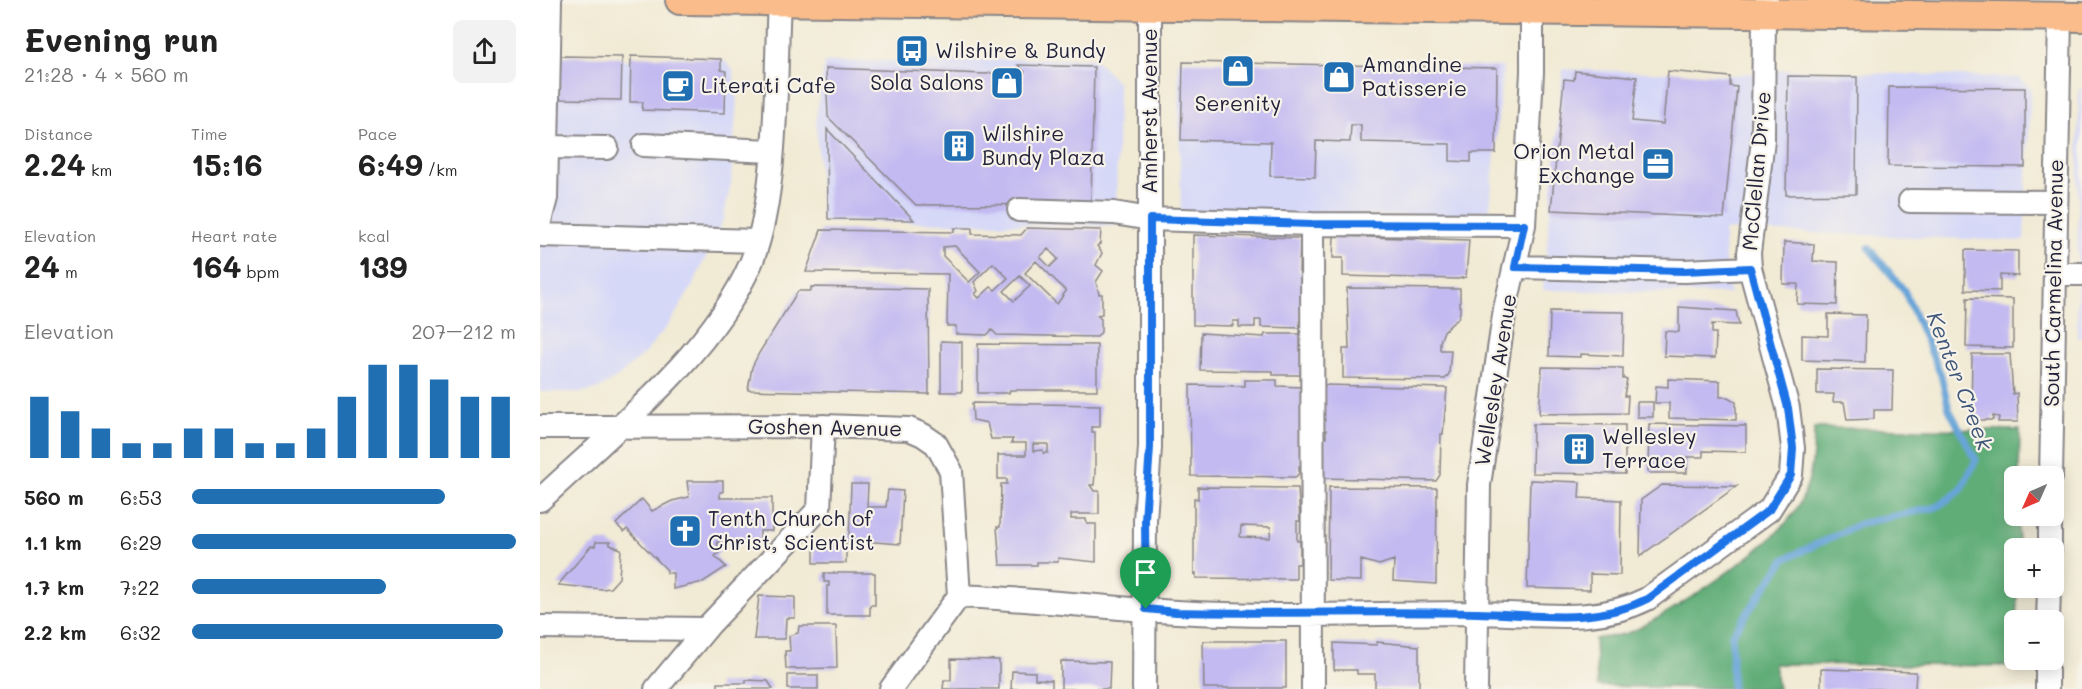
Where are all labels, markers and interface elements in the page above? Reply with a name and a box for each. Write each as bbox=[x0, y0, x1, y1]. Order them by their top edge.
text: Evening run bbox=[24, 17, 218, 60]
button: share bbox=[453, 20, 516, 83]
street label: Amherst Avenue bbox=[1135, 28, 1162, 194]
bus stop icon: Wilshire & Bundy bbox=[894, 33, 930, 69]
place label: Wilshire & Bundy bbox=[935, 36, 1106, 63]
place label: Amandine Patisserie bbox=[1362, 50, 1467, 101]
shop icon: Serenity bbox=[1220, 53, 1256, 89]
shop icon: Amandine Patisserie bbox=[1321, 59, 1357, 95]
text: 21:28 · 4 × 560 m bbox=[24, 61, 189, 87]
shop icon: Sola Salons bbox=[989, 65, 1025, 101]
cafe icon: Literati Cafe bbox=[660, 68, 696, 104]
place label: Sola Salons bbox=[870, 68, 984, 95]
place label: Literati Cafe bbox=[701, 71, 836, 98]
place label: Serenity bbox=[1195, 89, 1281, 116]
street label: McClellan Drive bbox=[1735, 90, 1776, 252]
place label: Wilshire Bundy Plaza bbox=[982, 119, 1105, 170]
text: Distance bbox=[24, 123, 93, 144]
text: Time bbox=[191, 123, 227, 144]
text: Pace bbox=[358, 123, 397, 144]
building icon: Wilshire Bundy Plaza bbox=[941, 128, 977, 164]
place label: Orion Metal Exchange bbox=[1513, 137, 1635, 188]
text: 2.24 bbox=[24, 144, 86, 184]
text: 15:16 bbox=[191, 144, 263, 184]
text: 6:49 bbox=[358, 144, 423, 184]
office icon: Orion Metal Exchange bbox=[1640, 146, 1676, 182]
text: km bbox=[86, 159, 112, 180]
text: /km bbox=[423, 159, 458, 180]
street label: South Carmelina Avenue bbox=[2037, 159, 2068, 407]
text: Elevation bbox=[24, 225, 96, 246]
text: Heart rate bbox=[191, 225, 277, 246]
text: kcal bbox=[358, 225, 390, 246]
text: 24 bbox=[24, 246, 60, 286]
text: 164 bbox=[191, 246, 241, 286]
text: 139 bbox=[358, 246, 407, 286]
text: m bbox=[60, 261, 78, 282]
text: bpm bbox=[241, 261, 279, 282]
street label: Wellesley Avenue bbox=[1468, 292, 1521, 468]
water label: Kenter Creek bbox=[1921, 307, 2001, 455]
text: Elevation bbox=[24, 318, 114, 344]
text: 207–212 m bbox=[411, 318, 516, 344]
street label: Goshen Avenue bbox=[748, 412, 902, 441]
place label: Wellesley Terrace bbox=[1602, 422, 1696, 473]
building icon: Wellesley Terrace bbox=[1561, 431, 1597, 467]
north arrow bbox=[2004, 466, 2064, 526]
map controls bbox=[2004, 466, 2064, 670]
text: 560 m bbox=[24, 484, 84, 510]
text: 6:53 bbox=[120, 484, 162, 510]
place label: Tenth Church of Christ, Scientist bbox=[708, 504, 875, 555]
church icon: Tenth Church of Christ, Scientist bbox=[667, 513, 703, 549]
text: 1.1 km bbox=[24, 529, 82, 555]
text: 6:29 bbox=[120, 529, 161, 555]
button: + bbox=[2004, 538, 2064, 598]
pin bbox=[1120, 547, 1171, 609]
icon: arrive bbox=[1129, 556, 1162, 589]
text: 1.7 km bbox=[24, 574, 84, 600]
text: 7:22 bbox=[120, 574, 160, 600]
button: − bbox=[2004, 610, 2064, 670]
text: 2.2 km bbox=[24, 619, 86, 645]
text: 6:32 bbox=[120, 619, 161, 645]

